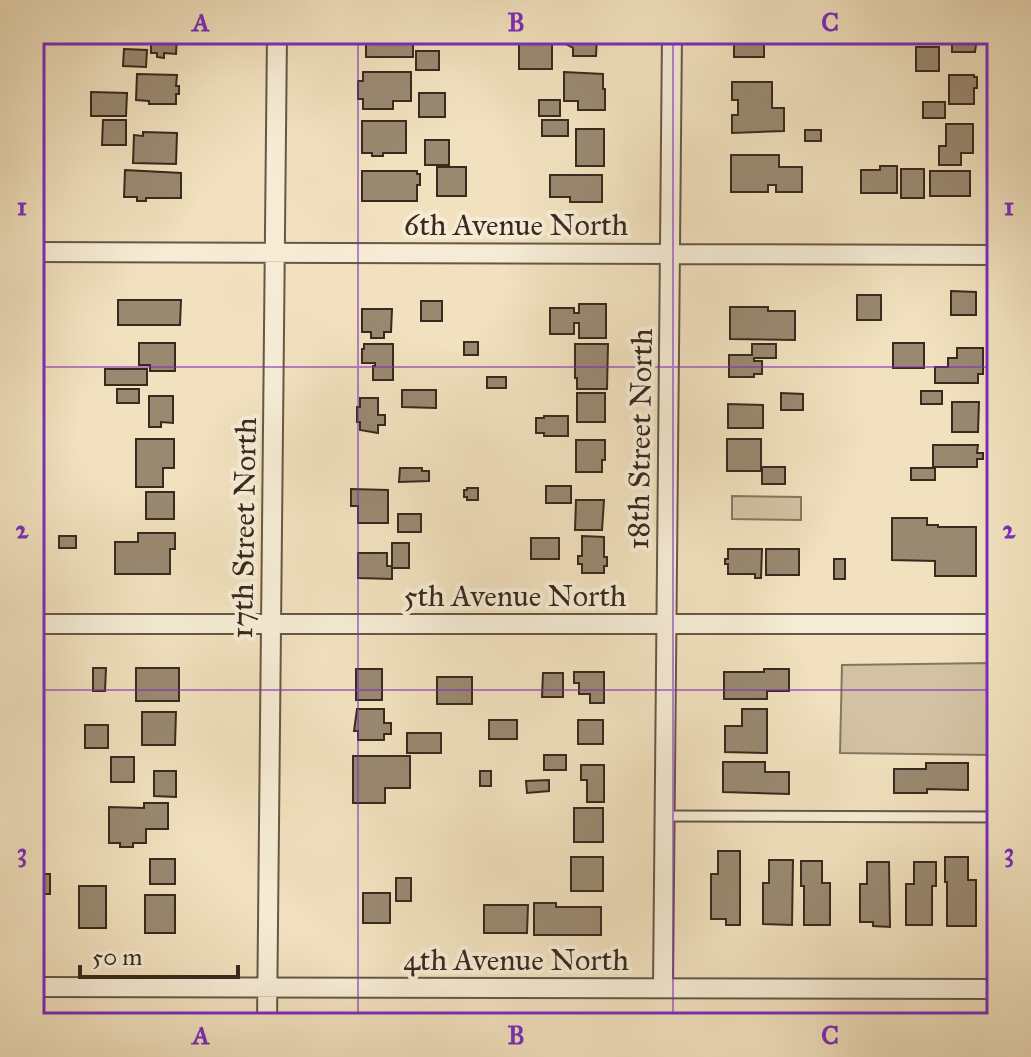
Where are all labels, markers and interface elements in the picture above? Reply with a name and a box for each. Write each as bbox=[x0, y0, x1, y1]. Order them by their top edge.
text: A bbox=[190, 6, 210, 38]
text: B bbox=[507, 6, 525, 38]
text: C bbox=[821, 6, 839, 38]
text: 1 bbox=[17, 190, 27, 222]
text: 1 bbox=[1004, 190, 1014, 222]
street label: 6th Avenue North bbox=[404, 207, 629, 243]
street label: 18th Street North bbox=[620, 328, 660, 550]
street label: 17th Street North bbox=[224, 417, 264, 639]
text: 2 bbox=[16, 513, 30, 545]
text: 2 bbox=[1003, 513, 1017, 545]
street label: 5th Avenue North bbox=[404, 578, 627, 614]
text: 3 bbox=[17, 836, 27, 868]
text: 3 bbox=[1004, 836, 1014, 868]
scale bar bbox=[80, 929, 238, 979]
text: 50 m bbox=[92, 942, 142, 972]
street label: 4th Avenue North bbox=[403, 942, 629, 978]
text: A bbox=[190, 1019, 210, 1051]
text: B bbox=[507, 1019, 525, 1051]
text: C bbox=[821, 1019, 839, 1051]

